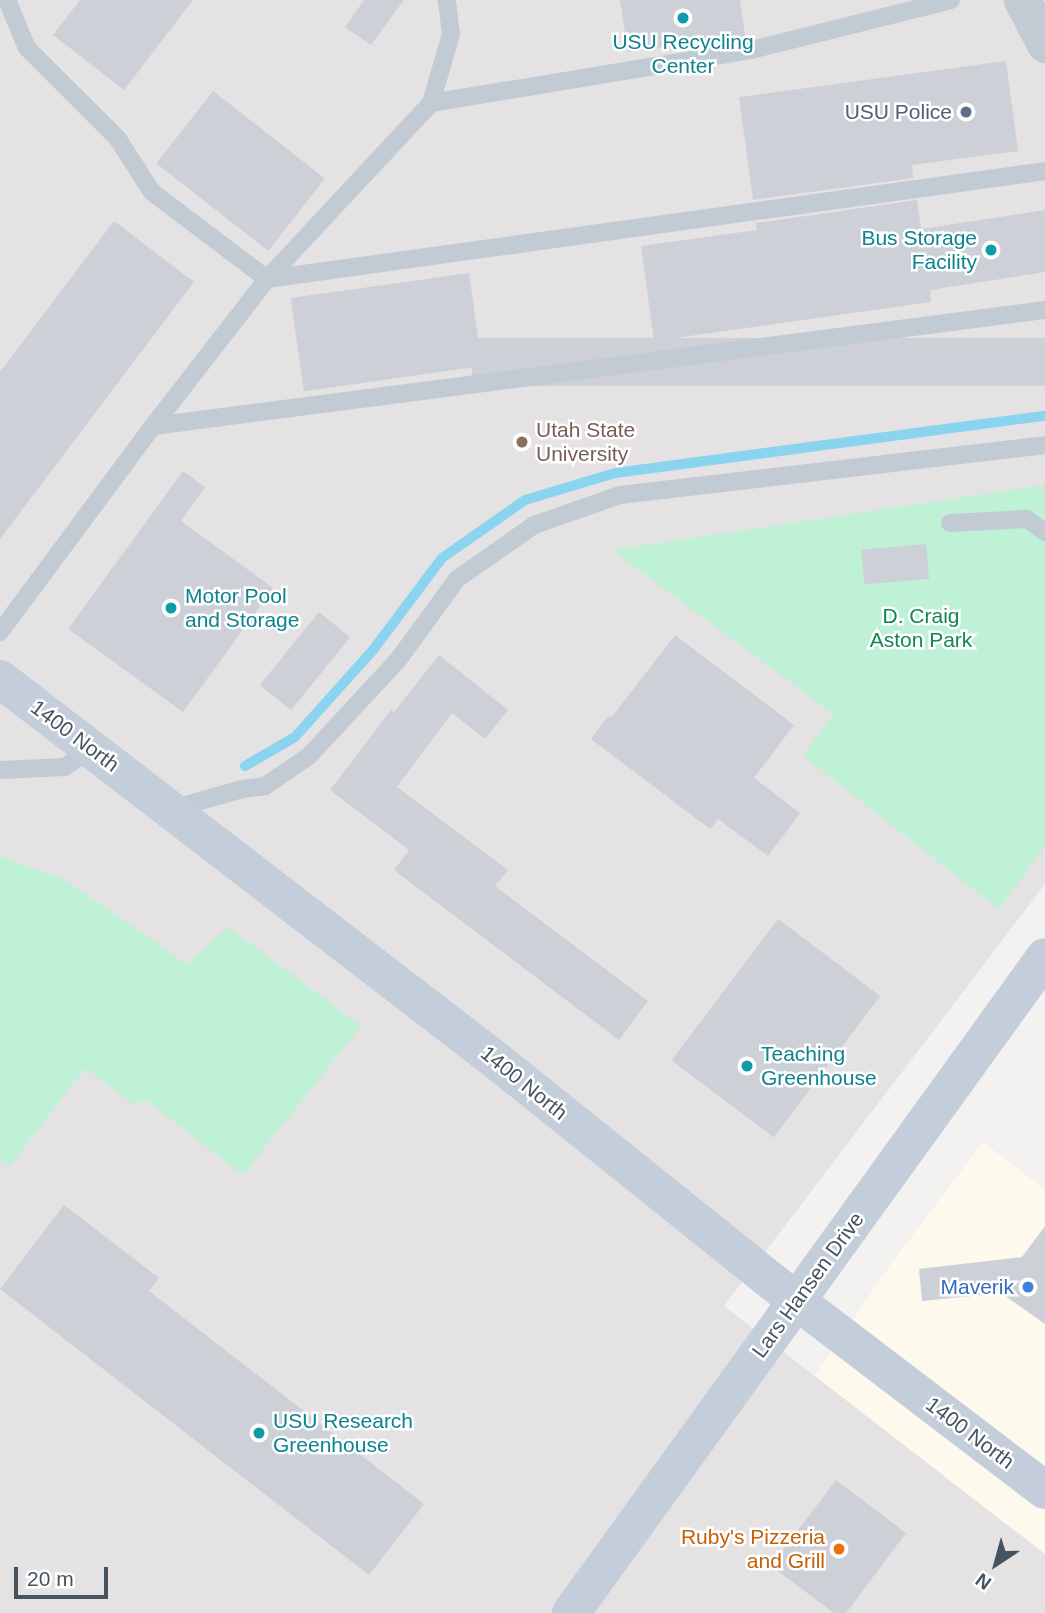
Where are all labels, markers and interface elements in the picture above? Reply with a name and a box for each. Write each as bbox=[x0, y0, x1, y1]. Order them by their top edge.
marker: USU Recycling Center bbox=[675, 10, 691, 26]
place label: USU Recycling Center bbox=[612, 29, 754, 79]
place label: USU Police bbox=[845, 99, 952, 125]
marker: USU Police bbox=[958, 104, 974, 120]
place label: Bus Storage Facility bbox=[861, 225, 977, 275]
marker: Bus Storage Facility bbox=[983, 242, 999, 258]
place label: Utah State University bbox=[536, 417, 635, 467]
marker: Utah State University bbox=[514, 434, 530, 450]
place label: Motor Pool and Storage bbox=[185, 583, 299, 633]
marker: Motor Pool and Storage bbox=[163, 600, 179, 616]
park label: D. Craig Aston Park bbox=[870, 603, 972, 653]
street label: 1400 North bbox=[26, 695, 124, 777]
street label: 1400 North bbox=[476, 1041, 572, 1125]
place label: Teaching Greenhouse bbox=[761, 1041, 877, 1091]
marker: Teaching Greenhouse bbox=[739, 1058, 755, 1074]
street label: Lars Hansen Drive bbox=[747, 1207, 869, 1363]
place label: Maverik bbox=[940, 1274, 1014, 1300]
marker: Maverik bbox=[1020, 1279, 1036, 1295]
street label: 1400 North bbox=[921, 1392, 1019, 1474]
place label: USU Research Greenhouse bbox=[273, 1408, 413, 1458]
marker: USU Research Greenhouse bbox=[251, 1425, 267, 1441]
place label: Ruby's Pizzeria and Grill bbox=[681, 1524, 825, 1574]
north arrow bbox=[961, 1529, 1031, 1599]
marker: Ruby's Pizzeria and Grill bbox=[831, 1541, 847, 1557]
scale bar bbox=[18, 1554, 112, 1598]
text: 20 m bbox=[27, 1567, 74, 1590]
text: N bbox=[972, 1569, 995, 1594]

